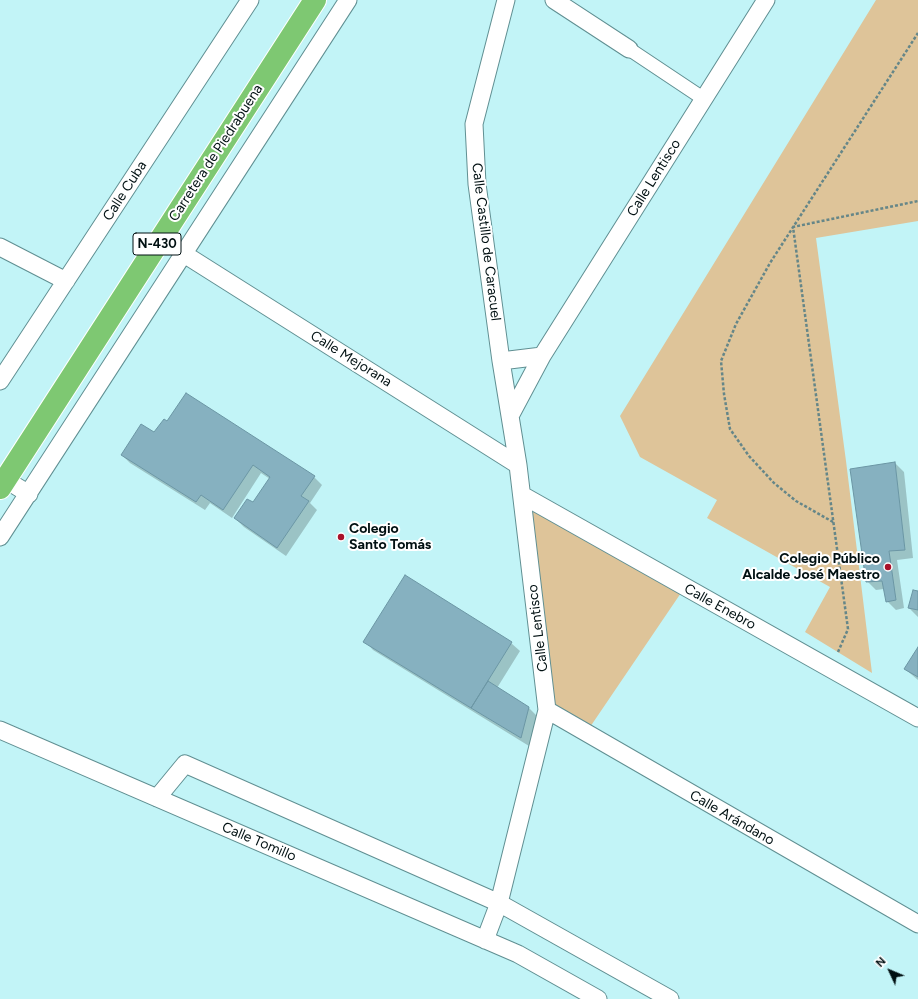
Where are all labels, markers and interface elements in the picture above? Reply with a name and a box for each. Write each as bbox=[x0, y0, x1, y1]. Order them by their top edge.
street label: Carretera de Piedrabuena bbox=[166, 82, 266, 224]
street label: Calle Lentisco bbox=[624, 136, 684, 220]
street label: Calle Cuba bbox=[100, 158, 150, 224]
street label: Calle Castillo de Caracuel bbox=[468, 162, 504, 322]
road number: N-430 bbox=[133, 233, 181, 255]
street label: Calle Mejorana bbox=[307, 327, 395, 391]
place label: Colegio Santo Tomás bbox=[349, 521, 431, 554]
marker: Colegio Santo Tomás bbox=[336, 532, 346, 542]
place label: Colegio Público Alcalde José Maestro bbox=[742, 551, 880, 584]
marker: Colegio Público Alcalde José Maestro bbox=[883, 562, 893, 572]
street label: Calle Enebro bbox=[681, 580, 759, 634]
street label: Calle Lentisco bbox=[524, 583, 552, 673]
street label: Calle Arándano bbox=[687, 787, 777, 849]
street label: Calle Tomillo bbox=[219, 819, 299, 865]
north arrow bbox=[870, 951, 910, 991]
text: N bbox=[873, 955, 889, 970]

